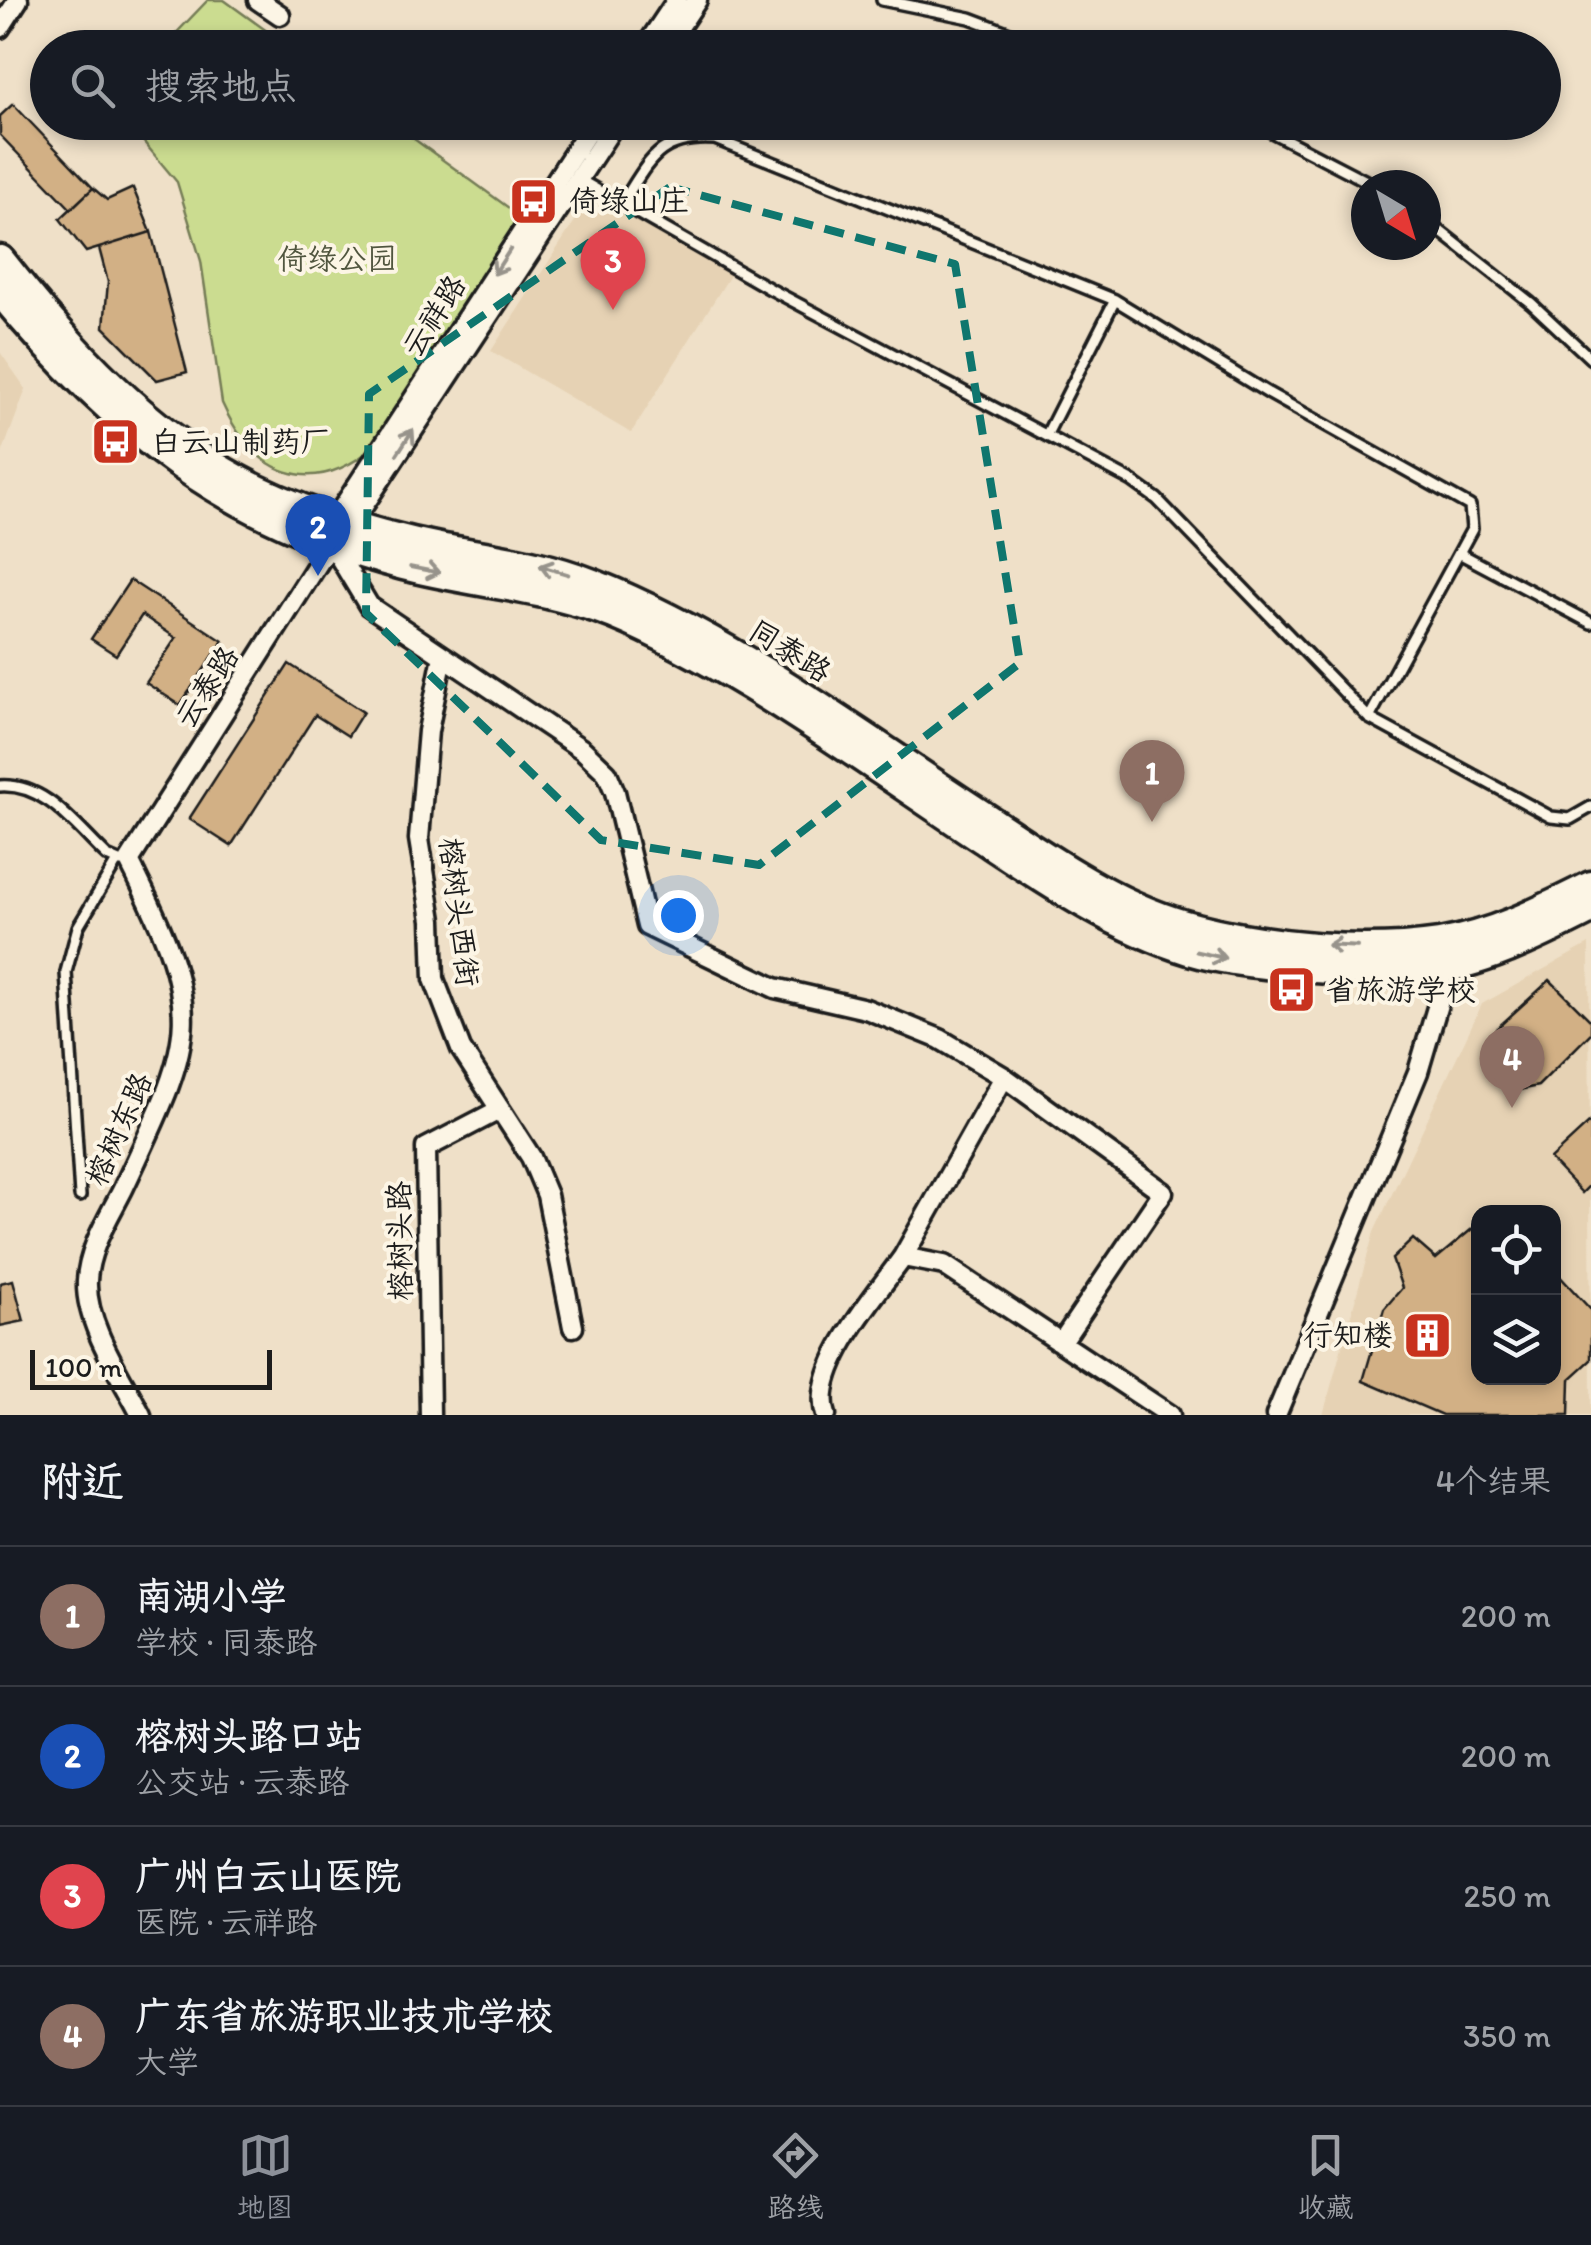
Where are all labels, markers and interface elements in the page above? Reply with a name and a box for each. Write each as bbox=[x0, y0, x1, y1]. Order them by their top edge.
search box bbox=[30, 30, 1561, 140]
icon: search bbox=[65, 58, 120, 113]
text: 搜索地点 bbox=[145, 63, 297, 109]
north arrow bbox=[1351, 170, 1441, 260]
bus stop icon: 倚绿山庄 bbox=[508, 175, 560, 227]
place label: 倚绿山庄 bbox=[569, 182, 689, 219]
pin: 3 bbox=[580, 228, 646, 310]
park label: 倚绿公园 bbox=[277, 240, 397, 277]
one-way arrow bbox=[492, 248, 513, 276]
street label: 云祥路 bbox=[394, 268, 474, 364]
bus stop icon: 白云山制药厂 bbox=[90, 416, 142, 468]
place label: 白云山制药厂 bbox=[151, 423, 331, 460]
one-way arrow bbox=[395, 428, 416, 456]
pin: 2 bbox=[286, 494, 350, 576]
one-way arrow bbox=[539, 560, 571, 578]
one-way arrow bbox=[408, 561, 441, 580]
street label: 同泰路 bbox=[742, 611, 838, 690]
street label: 云泰路 bbox=[167, 639, 247, 735]
pin: 1 bbox=[1120, 740, 1184, 822]
street label: 榕树头西街 bbox=[432, 835, 487, 989]
your location bbox=[653, 890, 704, 941]
one-way arrow bbox=[1326, 936, 1359, 955]
one-way arrow bbox=[1194, 947, 1226, 965]
bus stop icon: 省旅游学校 bbox=[1265, 964, 1317, 1016]
place label: 省旅游学校 bbox=[1326, 971, 1476, 1008]
pin: 4 bbox=[1480, 1026, 1544, 1108]
street label: 榕树东路 bbox=[77, 1066, 160, 1191]
street label: 榕树头路 bbox=[380, 1181, 419, 1301]
map controls bbox=[1471, 1205, 1561, 1385]
button: locate bbox=[1471, 1205, 1561, 1295]
button: layers bbox=[1471, 1295, 1561, 1385]
building icon: 行知楼 bbox=[1402, 1309, 1454, 1361]
place label: 行知楼 bbox=[1303, 1316, 1393, 1353]
scale bar bbox=[30, 1345, 272, 1390]
text: 100 m bbox=[45, 1350, 122, 1384]
text: 附近 bbox=[40, 1456, 124, 1507]
text: 4个结果 bbox=[1436, 1462, 1551, 1500]
text: 南湖小学 bbox=[135, 1573, 287, 1619]
text: 1 bbox=[65, 1597, 80, 1635]
text: 200 m bbox=[1461, 1597, 1551, 1635]
text: 学校 · 同泰路 bbox=[135, 1623, 317, 1661]
text: 榕树头路口站 bbox=[135, 1713, 363, 1759]
text: 2 bbox=[64, 1737, 81, 1775]
text: 200 m bbox=[1461, 1737, 1551, 1775]
text: 公交站 · 云泰路 bbox=[135, 1763, 349, 1801]
text: 广州白云山医院 bbox=[135, 1853, 401, 1899]
text: 3 bbox=[64, 1877, 81, 1915]
text: 250 m bbox=[1464, 1877, 1551, 1915]
text: 医院 · 云祥路 bbox=[135, 1903, 317, 1941]
text: 广东省旅游职业技术学校 bbox=[135, 1993, 553, 2039]
text: 4 bbox=[63, 2017, 82, 2055]
text: 350 m bbox=[1463, 2017, 1551, 2055]
text: 大学 bbox=[135, 2043, 199, 2081]
tab: 地图 bbox=[237, 2128, 293, 2225]
tab: 路线 bbox=[767, 2128, 824, 2225]
tab: 收藏 bbox=[1298, 2128, 1354, 2225]

